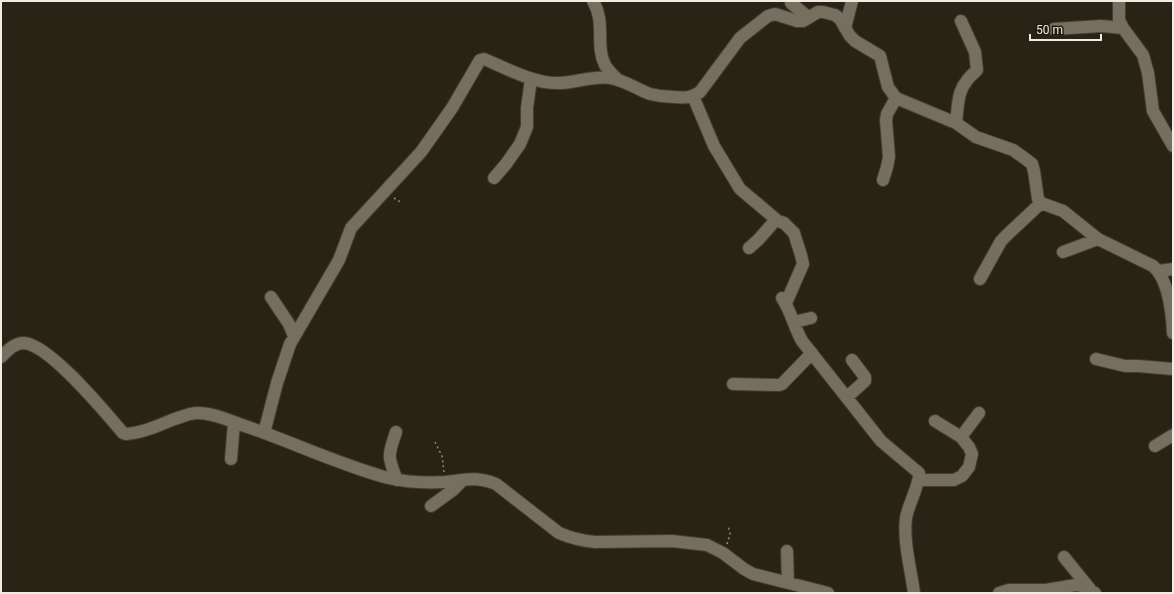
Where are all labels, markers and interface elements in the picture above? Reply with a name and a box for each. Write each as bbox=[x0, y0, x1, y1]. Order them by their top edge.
scale bar bbox=[1030, 16, 1101, 42]
text: 50 m bbox=[1036, 23, 1063, 37]

